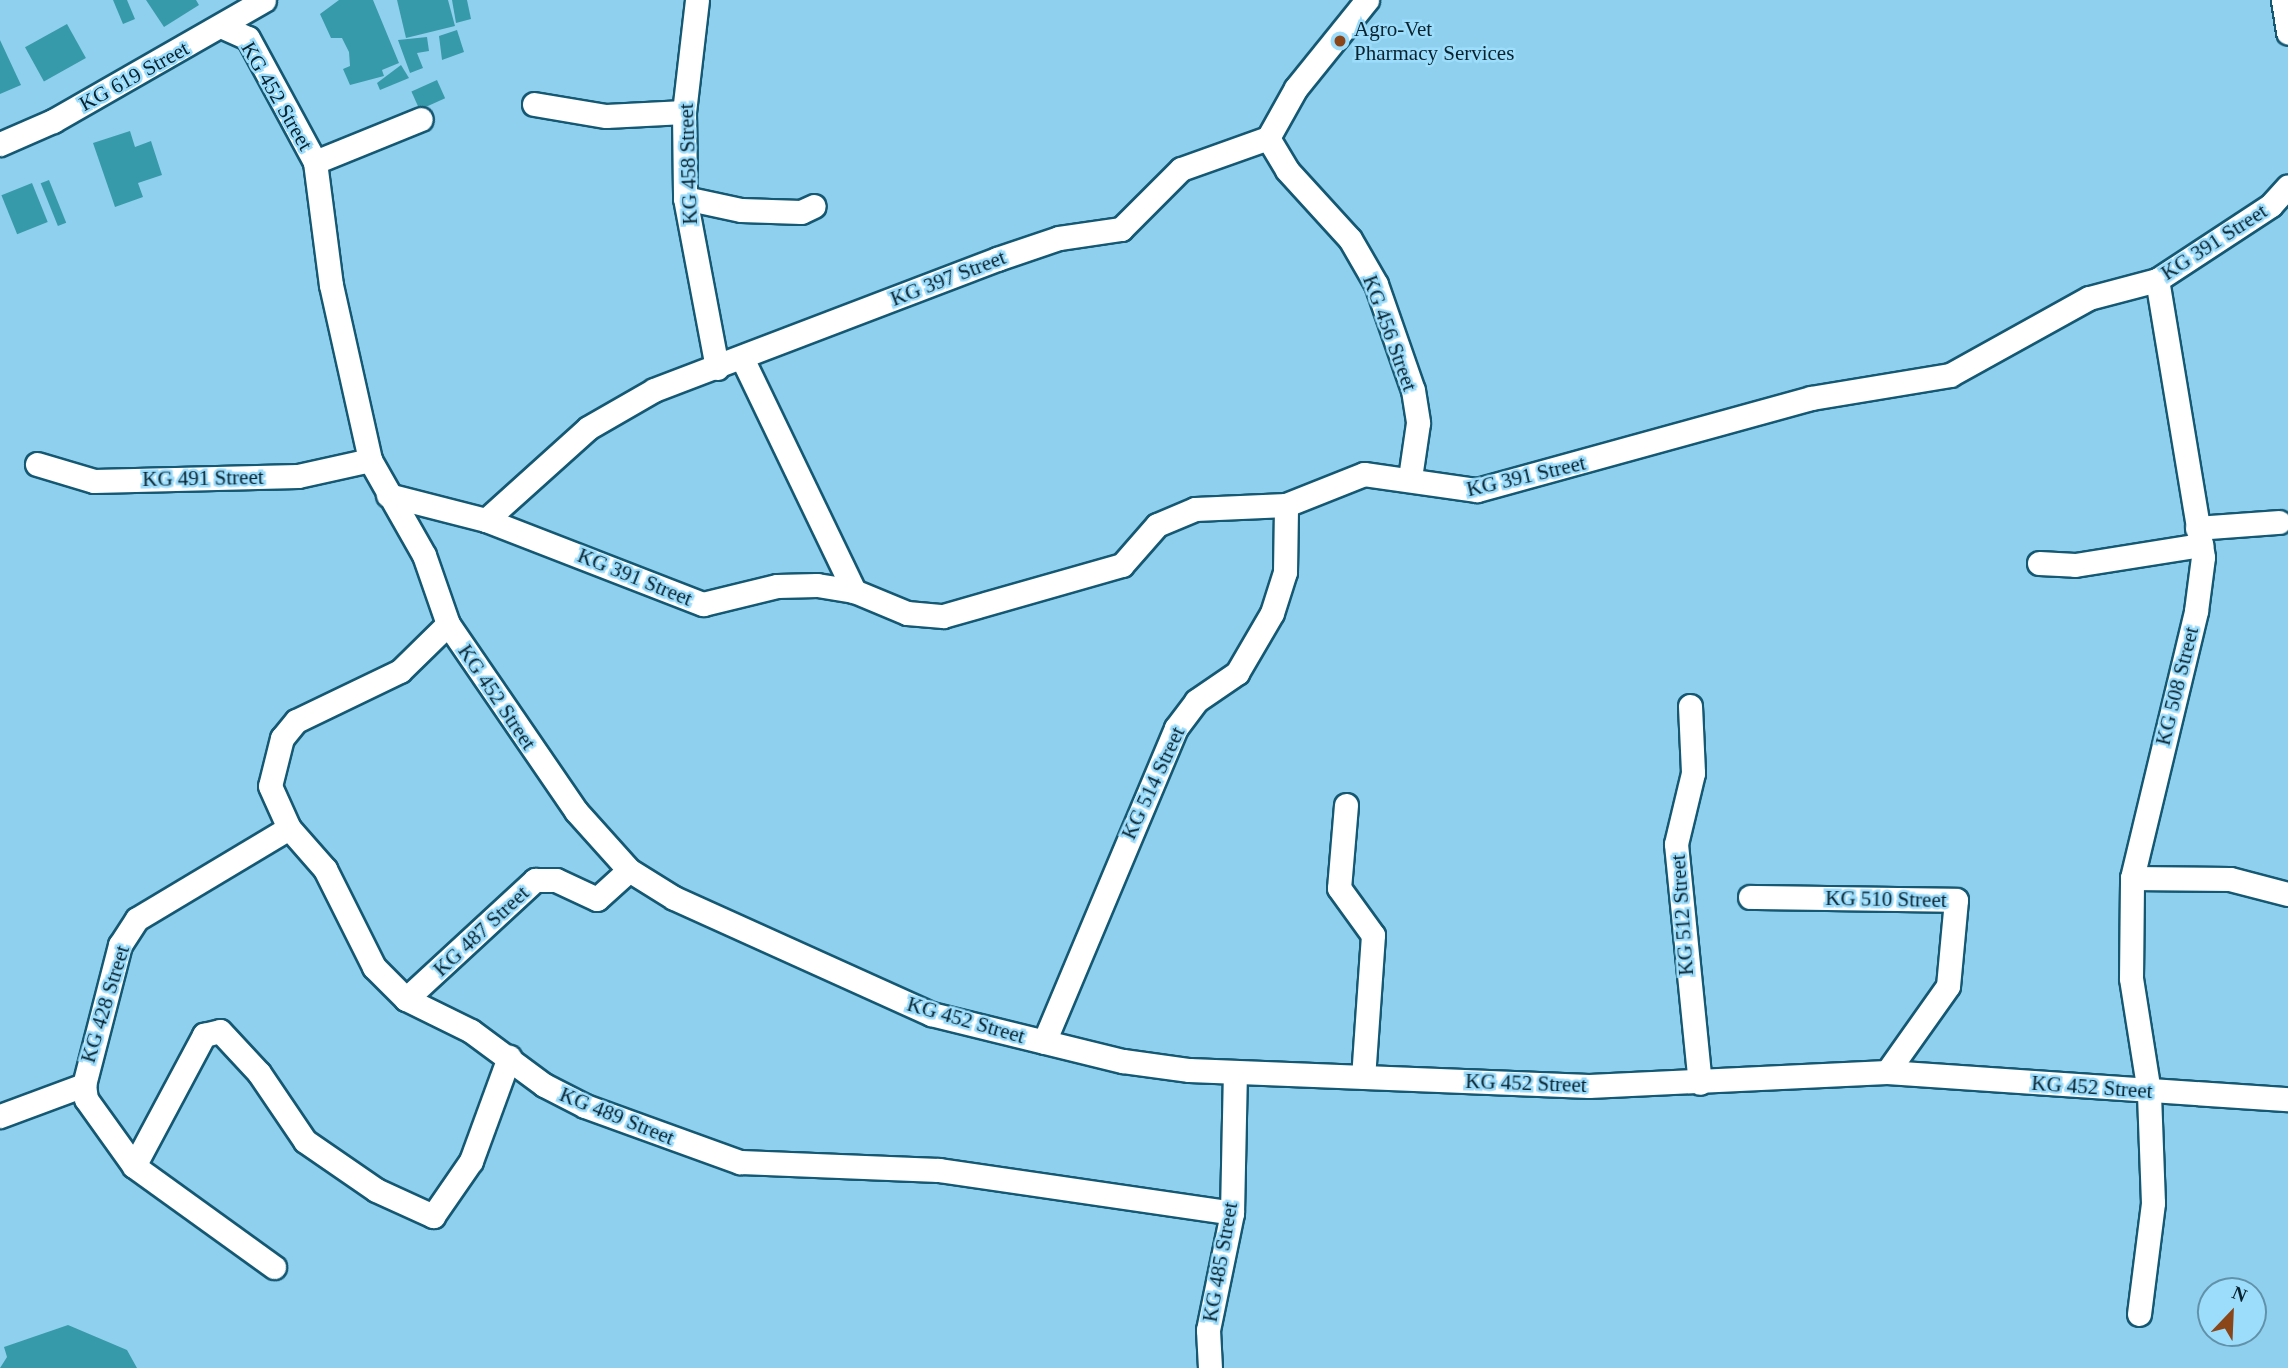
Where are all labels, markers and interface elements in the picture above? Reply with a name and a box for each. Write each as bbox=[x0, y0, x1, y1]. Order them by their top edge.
place label: Agro-Vet Pharmacy Services bbox=[1354, 16, 1514, 66]
marker: Agro-Vet Pharmacy Services bbox=[1332, 33, 1348, 49]
street label: KG 619 Street bbox=[75, 36, 193, 116]
street label: KG 452 Street bbox=[236, 37, 318, 155]
street label: KG 458 Street bbox=[673, 103, 703, 225]
street label: KG 391 Street bbox=[2156, 198, 2272, 286]
street label: KG 397 Street bbox=[887, 244, 1009, 312]
street label: KG 456 Street bbox=[1357, 272, 1423, 394]
street label: KG 391 Street bbox=[1464, 450, 1588, 502]
street label: KG 491 Street bbox=[142, 464, 264, 492]
street label: KG 391 Street bbox=[574, 543, 696, 611]
street label: KG 508 Street bbox=[2150, 624, 2204, 748]
street label: KG 452 Street bbox=[453, 640, 541, 754]
street label: KG 514 Street bbox=[1116, 723, 1190, 843]
street label: KG 512 Street bbox=[1665, 854, 1699, 976]
street label: KG 487 Street bbox=[428, 880, 534, 982]
street label: KG 510 Street bbox=[1825, 885, 1947, 913]
street label: KG 428 Street bbox=[75, 942, 135, 1066]
street label: KG 452 Street bbox=[904, 991, 1028, 1049]
street label: KG 452 Street bbox=[1465, 1068, 1587, 1098]
street label: KG 452 Street bbox=[2031, 1070, 2153, 1104]
street label: KG 489 Street bbox=[556, 1082, 678, 1150]
street label: KG 485 Street bbox=[1197, 1200, 1243, 1324]
north arrow bbox=[2197, 1277, 2267, 1347]
text: N bbox=[2229, 1282, 2250, 1306]

